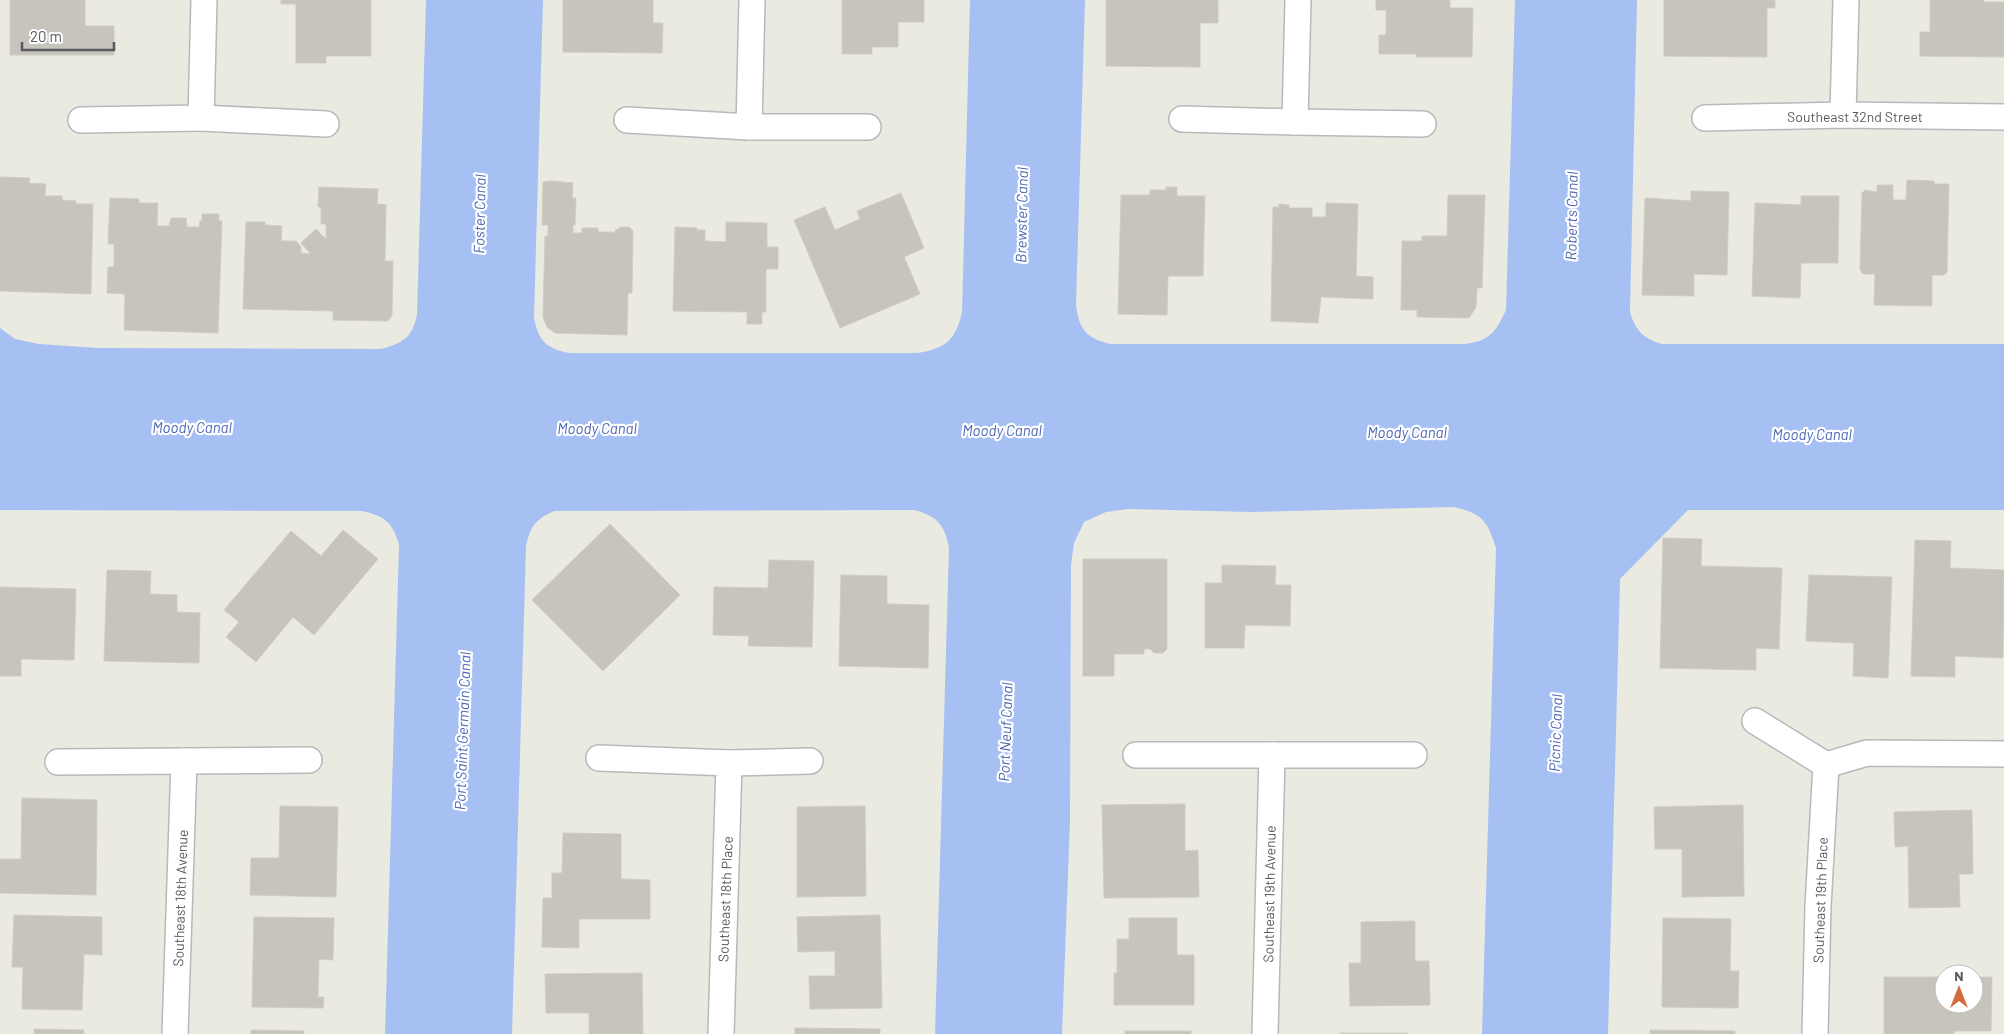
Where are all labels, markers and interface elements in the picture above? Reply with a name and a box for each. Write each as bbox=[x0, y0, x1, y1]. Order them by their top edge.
scale bar bbox=[22, 20, 115, 52]
text: 20 m bbox=[30, 27, 62, 45]
street label: Southeast 32nd Street bbox=[1787, 108, 1923, 125]
water label: Brewster Canal bbox=[1011, 166, 1031, 263]
water label: Roberts Canal bbox=[1561, 171, 1581, 261]
water label: Foster Canal bbox=[469, 174, 489, 254]
water label: Moody Canal bbox=[152, 418, 232, 436]
water label: Moody Canal bbox=[557, 419, 637, 437]
water label: Moody Canal bbox=[962, 421, 1042, 439]
water label: Moody Canal bbox=[1367, 423, 1447, 441]
water label: Moody Canal bbox=[1772, 425, 1852, 443]
water label: Port Saint Germain Canal bbox=[450, 651, 474, 810]
water label: Port Neuf Canal bbox=[994, 681, 1016, 782]
water label: Picnic Canal bbox=[1545, 693, 1565, 772]
street label: Southeast 19th Avenue bbox=[1259, 825, 1279, 963]
street label: Southeast 18th Avenue bbox=[169, 829, 191, 967]
street label: Southeast 18th Place bbox=[714, 836, 736, 962]
street label: Southeast 19th Place bbox=[1809, 837, 1831, 963]
north arrow bbox=[1934, 964, 1984, 1014]
text: N bbox=[1954, 967, 1964, 984]

